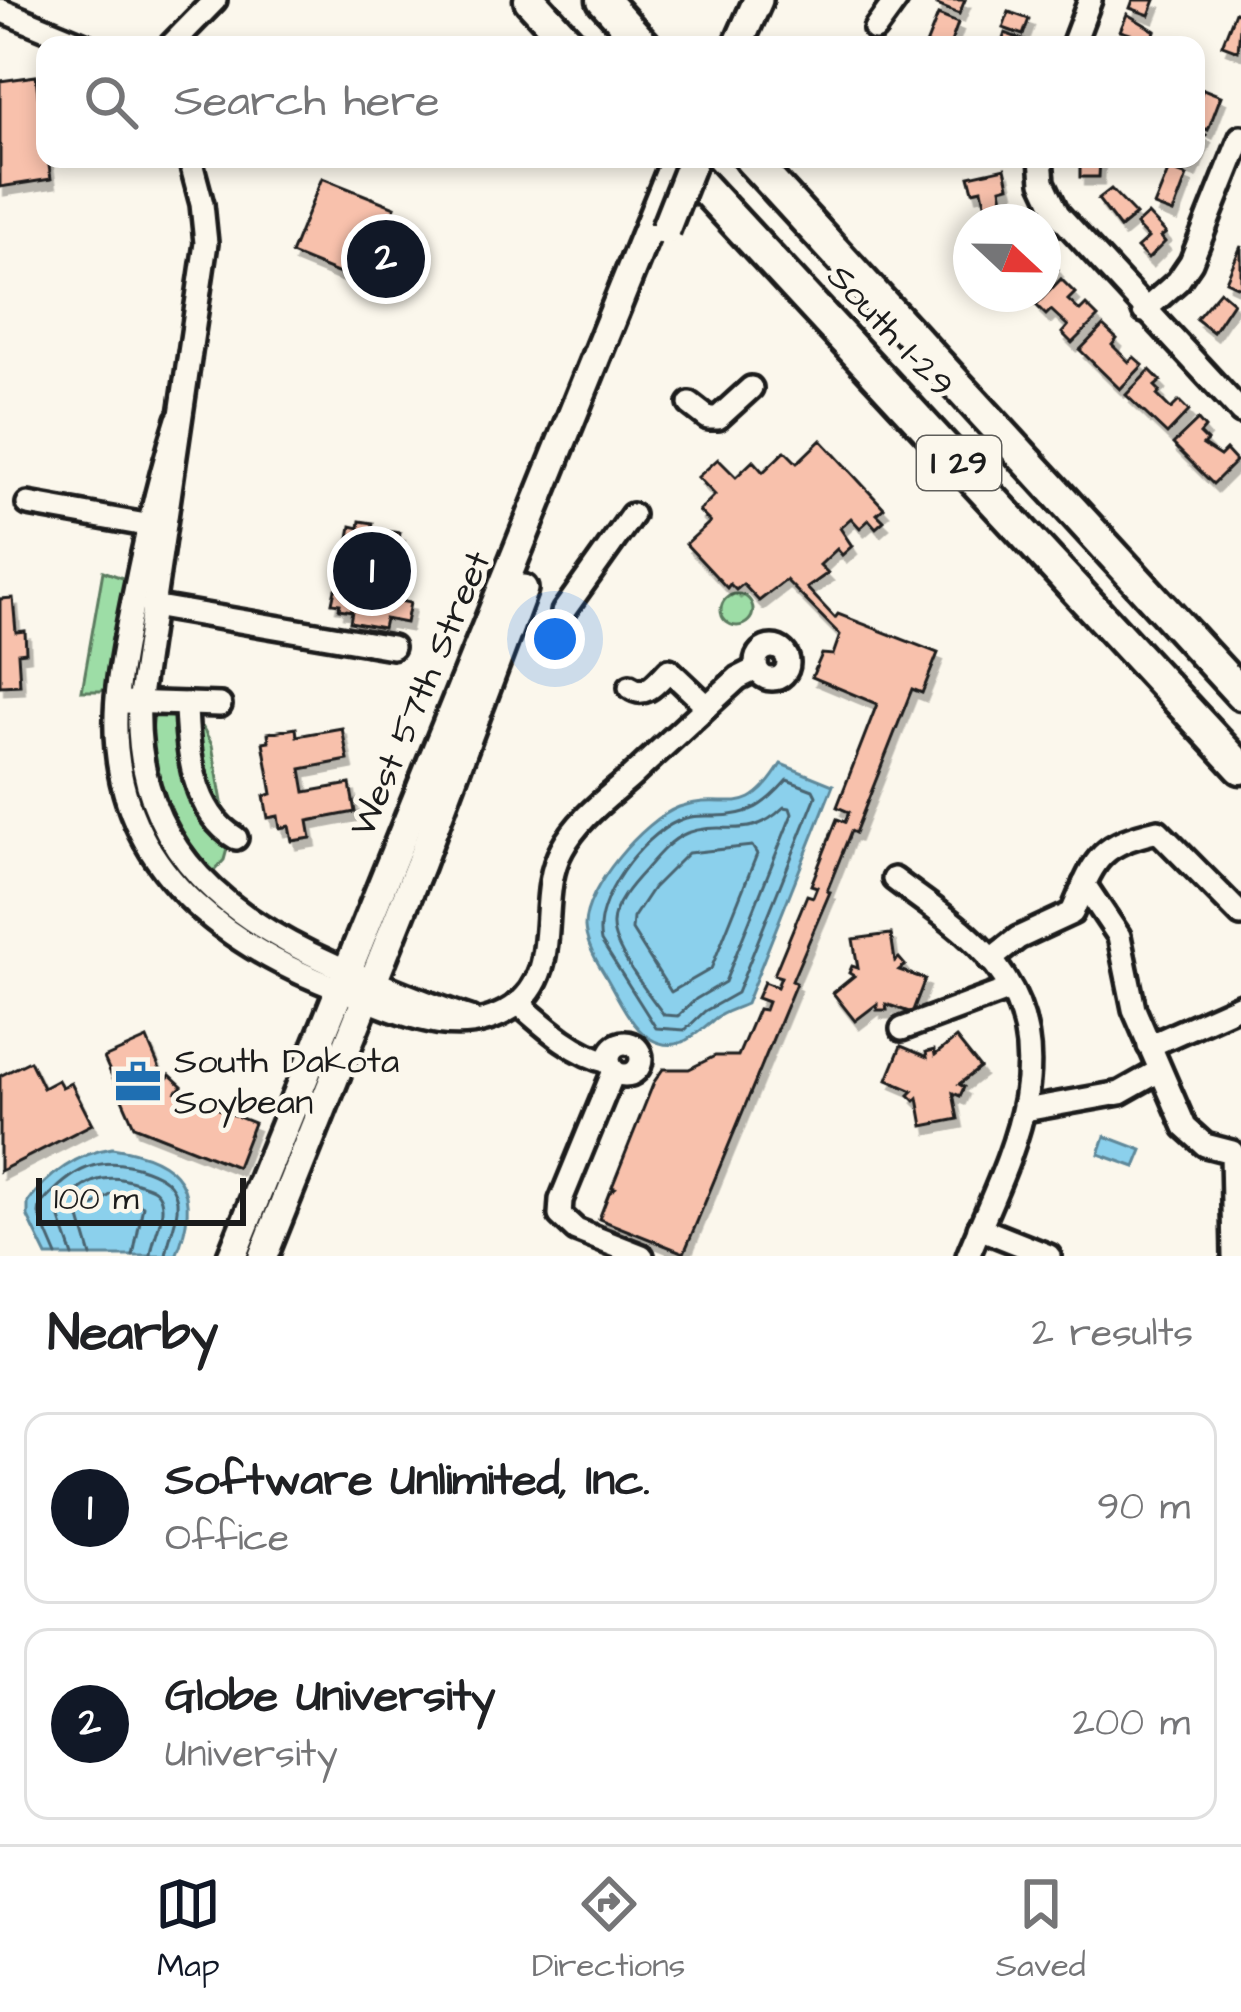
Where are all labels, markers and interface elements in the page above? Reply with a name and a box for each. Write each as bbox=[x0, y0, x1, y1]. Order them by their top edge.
search box bbox=[36, 36, 1205, 168]
icon: search bbox=[78, 69, 144, 135]
text: Search here bbox=[174, 71, 440, 133]
north arrow bbox=[953, 204, 1061, 312]
pin: 2 bbox=[347, 214, 425, 304]
street label: South I-29 bbox=[815, 253, 965, 409]
road number: I 29 bbox=[917, 436, 1001, 490]
pin: 1 bbox=[333, 526, 411, 616]
street label: West 57th Street bbox=[338, 543, 504, 845]
your location bbox=[525, 609, 585, 669]
place label: South Dakota Soybean bbox=[174, 1036, 399, 1128]
office icon: South Dakota Soybean bbox=[113, 1057, 163, 1107]
scale bar bbox=[36, 1172, 246, 1225]
text: 100 m bbox=[54, 1176, 139, 1222]
text: Nearby bbox=[48, 1299, 218, 1370]
text: 2 results bbox=[1032, 1307, 1193, 1361]
text: Software Unlimited, Inc. bbox=[165, 1450, 650, 1512]
text: 1 bbox=[88, 1481, 93, 1535]
text: 90 m bbox=[1097, 1481, 1190, 1535]
text: Office bbox=[165, 1512, 289, 1566]
text: Globe University bbox=[165, 1666, 496, 1728]
text: 2 bbox=[79, 1697, 101, 1751]
text: 200 m bbox=[1073, 1697, 1190, 1751]
text: University bbox=[165, 1728, 338, 1782]
tab: Map bbox=[155, 1871, 221, 1989]
tab: Directions bbox=[532, 1871, 685, 1989]
tab: Saved bbox=[996, 1871, 1086, 1989]

